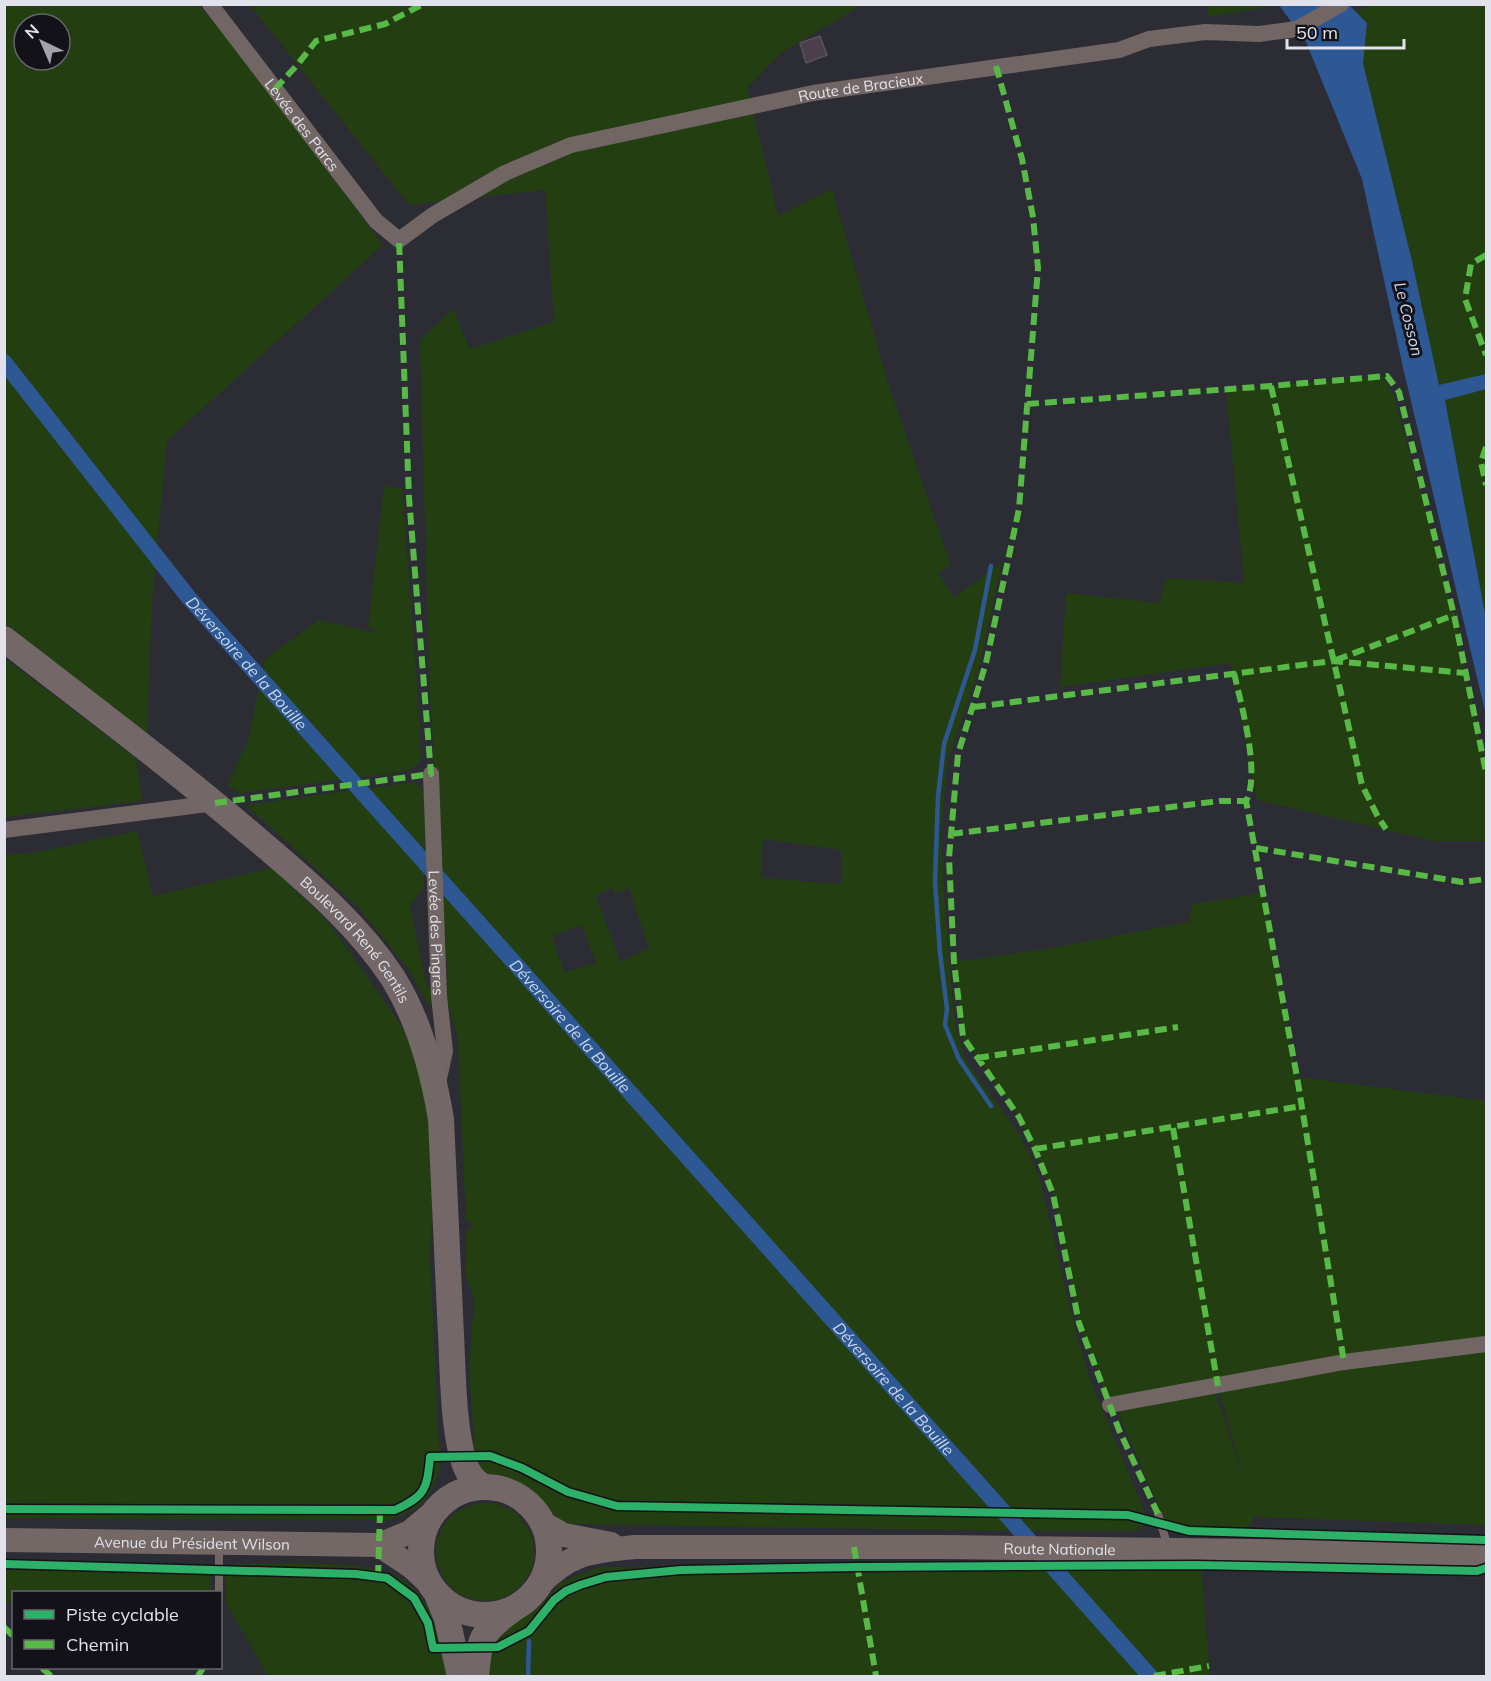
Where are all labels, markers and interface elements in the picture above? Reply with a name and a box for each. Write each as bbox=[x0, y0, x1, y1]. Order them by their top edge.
north arrow bbox=[12, 12, 72, 72]
scale bar bbox=[1287, 12, 1404, 50]
text: N bbox=[20, 20, 43, 43]
text: 50 m bbox=[1296, 21, 1338, 44]
street label: Route de Bracieux bbox=[796, 68, 925, 105]
street label: Levée des Parcs bbox=[261, 75, 344, 175]
water label: Le Cosson bbox=[1390, 280, 1428, 358]
water label: Déversoire de la Bouille bbox=[182, 592, 312, 734]
street label: Levée des Pingres bbox=[425, 870, 448, 996]
street label: Boulevard René Gentils bbox=[297, 872, 414, 1006]
water label: Déversoire de la Bouille bbox=[506, 955, 635, 1097]
water label: Déversoire de la Bouille bbox=[829, 1318, 959, 1460]
street label: Avenue du Président Wilson bbox=[94, 1532, 290, 1553]
street label: Route Nationale bbox=[1003, 1538, 1116, 1559]
legend bbox=[12, 1591, 222, 1669]
text: Piste cyclable bbox=[66, 1603, 179, 1626]
text: Chemin bbox=[66, 1633, 129, 1656]

